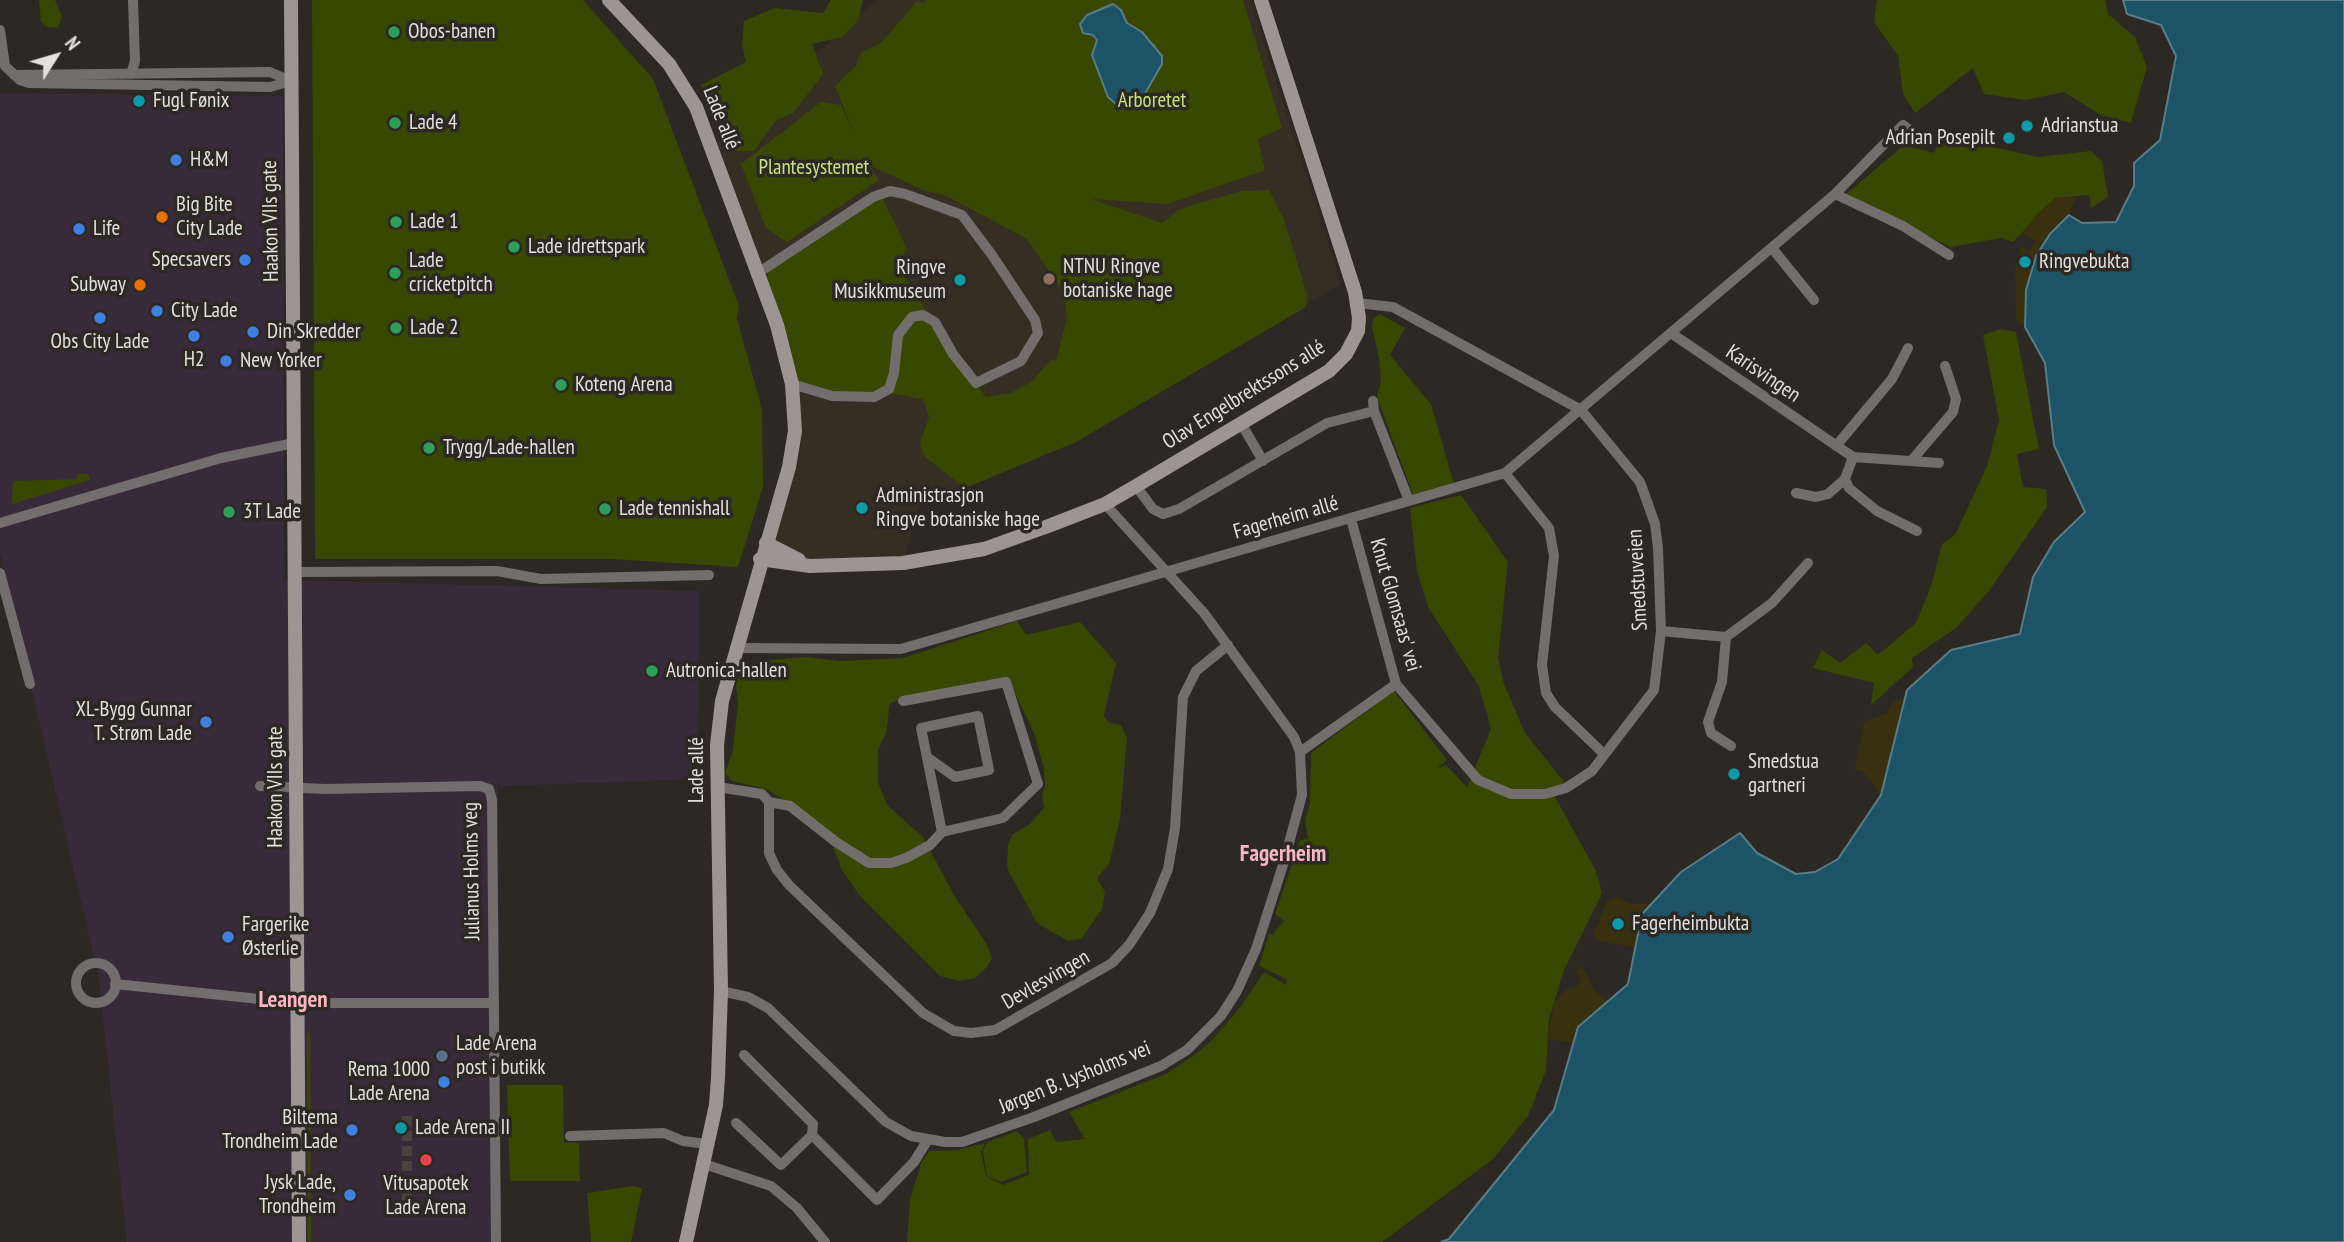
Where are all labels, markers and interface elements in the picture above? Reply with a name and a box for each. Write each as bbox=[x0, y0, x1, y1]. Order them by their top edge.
place label: Obos-banen bbox=[408, 19, 496, 45]
north arrow bbox=[21, 21, 91, 91]
marker: Obos-banen bbox=[386, 24, 402, 40]
text: N bbox=[60, 32, 85, 55]
street label: Lade allé bbox=[697, 83, 745, 153]
place label: Fugl Fønix bbox=[153, 88, 229, 114]
park label: Arboretet bbox=[1118, 88, 1186, 114]
marker: Fugl Fønix bbox=[131, 93, 147, 109]
place label: Lade 4 bbox=[409, 110, 457, 136]
place label: Adrianstua bbox=[2041, 113, 2118, 139]
marker: Lade 4 bbox=[387, 115, 403, 131]
marker: Adrianstua bbox=[2019, 118, 2035, 134]
place label: Adrian Posepilt bbox=[1886, 125, 1995, 151]
marker: Adrian Posepilt bbox=[2001, 130, 2017, 146]
place label: H&M bbox=[190, 147, 228, 173]
marker: H&M bbox=[168, 152, 184, 168]
park label: Plantesystemet bbox=[759, 155, 869, 181]
street label: Haakon VIIs gate bbox=[257, 160, 285, 282]
place label: Big Bite City Lade bbox=[176, 192, 243, 242]
marker: Big Bite City Lade bbox=[154, 209, 170, 225]
place label: Lade 1 bbox=[410, 209, 458, 235]
marker: Lade 1 bbox=[388, 214, 404, 230]
place label: Life bbox=[93, 216, 120, 242]
marker: Life bbox=[71, 221, 87, 237]
place label: Lade idrettspark bbox=[528, 234, 645, 260]
marker: Lade idrettspark bbox=[506, 239, 522, 255]
place label: Specsavers bbox=[152, 247, 231, 273]
place label: Lade cricketpitch bbox=[409, 248, 493, 298]
place label: Ringvebukta bbox=[2039, 249, 2129, 275]
marker: Specsavers bbox=[237, 252, 253, 268]
place label: NTNU Ringve botaniske hage bbox=[1063, 254, 1173, 304]
marker: Ringvebukta bbox=[2017, 254, 2033, 270]
place label: Ringve Musikkmuseum bbox=[834, 255, 946, 305]
marker: Lade cricketpitch bbox=[387, 265, 403, 281]
marker: NTNU Ringve botaniske hage bbox=[1041, 271, 1057, 287]
place label: Subway bbox=[70, 272, 126, 298]
marker: Ringve Musikkmuseum bbox=[952, 272, 968, 288]
marker: Subway bbox=[132, 277, 148, 293]
place label: City Lade bbox=[171, 298, 238, 324]
marker: City Lade bbox=[149, 303, 165, 319]
marker: Obs City Lade bbox=[92, 310, 108, 326]
place label: Lade 2 bbox=[410, 315, 458, 341]
place label: Din Skredder bbox=[267, 319, 360, 345]
marker: Lade 2 bbox=[388, 320, 404, 336]
marker: Din Skredder bbox=[245, 324, 261, 340]
marker: H2 bbox=[186, 328, 202, 344]
place label: Obs City Lade bbox=[51, 329, 149, 355]
street label: Olav Engelbrektssons allé bbox=[1158, 335, 1330, 455]
street label: Karisvingen bbox=[1721, 340, 1805, 408]
place label: H2 bbox=[184, 347, 204, 373]
place label: New Yorker bbox=[240, 348, 322, 374]
marker: New Yorker bbox=[218, 353, 234, 369]
place label: Koteng Arena bbox=[575, 372, 673, 398]
marker: Koteng Arena bbox=[553, 377, 569, 393]
place label: Trygg/Lade-hallen bbox=[443, 435, 575, 461]
marker: Trygg/Lade-hallen bbox=[421, 440, 437, 456]
place label: Administrasjon Ringve botaniske hage bbox=[876, 483, 1040, 533]
street label: Fagerheim allé bbox=[1231, 491, 1341, 545]
place label: Lade tennishall bbox=[619, 496, 730, 522]
place label: 3T Lade bbox=[243, 499, 301, 525]
marker: Administrasjon Ringve botaniske hage bbox=[854, 500, 870, 516]
marker: Lade tennishall bbox=[597, 501, 613, 517]
marker: 3T Lade bbox=[221, 504, 237, 520]
street label: Smedstuveien bbox=[1623, 529, 1653, 631]
street label: Knut Glomsaas' vei bbox=[1364, 536, 1426, 674]
place label: Autronica-hallen bbox=[666, 658, 787, 684]
marker: Autronica-hallen bbox=[644, 663, 660, 679]
place label: XL-Bygg Gunnar T. Strøm Lade bbox=[76, 697, 192, 747]
marker: XL-Bygg Gunnar T. Strøm Lade bbox=[198, 714, 214, 730]
street label: Haakon VIIs gate bbox=[263, 726, 289, 848]
street label: Lade allé bbox=[684, 737, 710, 803]
place label: Smedstua gartneri bbox=[1748, 749, 1819, 799]
marker: Smedstua gartneri bbox=[1726, 766, 1742, 782]
street label: Julianus Holms veg bbox=[458, 802, 486, 940]
district label: Fagerheim bbox=[1240, 840, 1326, 868]
place label: Fagerheimbukta bbox=[1632, 911, 1749, 937]
place label: Fargerike Østerlie bbox=[242, 912, 309, 962]
marker: Fagerheimbukta bbox=[1610, 916, 1626, 932]
marker: Fargerike Østerlie bbox=[220, 929, 236, 945]
street label: Devlesvingen bbox=[998, 945, 1094, 1015]
district label: Leangen bbox=[258, 986, 328, 1014]
place label: Lade Arena post i butikk bbox=[456, 1031, 545, 1081]
street label: Jørgen B. Lysholms vei bbox=[995, 1036, 1155, 1120]
marker: Lade Arena post i butikk bbox=[434, 1048, 450, 1064]
place label: Rema 1000 Lade Arena bbox=[348, 1057, 430, 1107]
marker: Rema 1000 Lade Arena bbox=[436, 1074, 452, 1090]
place label: Biltema Trondheim Lade bbox=[222, 1105, 338, 1155]
place label: Lade Arena II bbox=[415, 1115, 510, 1141]
marker: Lade Arena II bbox=[393, 1120, 409, 1136]
marker: Biltema Trondheim Lade bbox=[344, 1122, 360, 1138]
marker: Vitusapotek Lade Arena bbox=[418, 1152, 434, 1168]
place label: Jysk Lade, Trondheim bbox=[259, 1170, 336, 1220]
place label: Vitusapotek Lade Arena bbox=[383, 1171, 469, 1221]
marker: Jysk Lade, Trondheim bbox=[342, 1187, 358, 1203]

